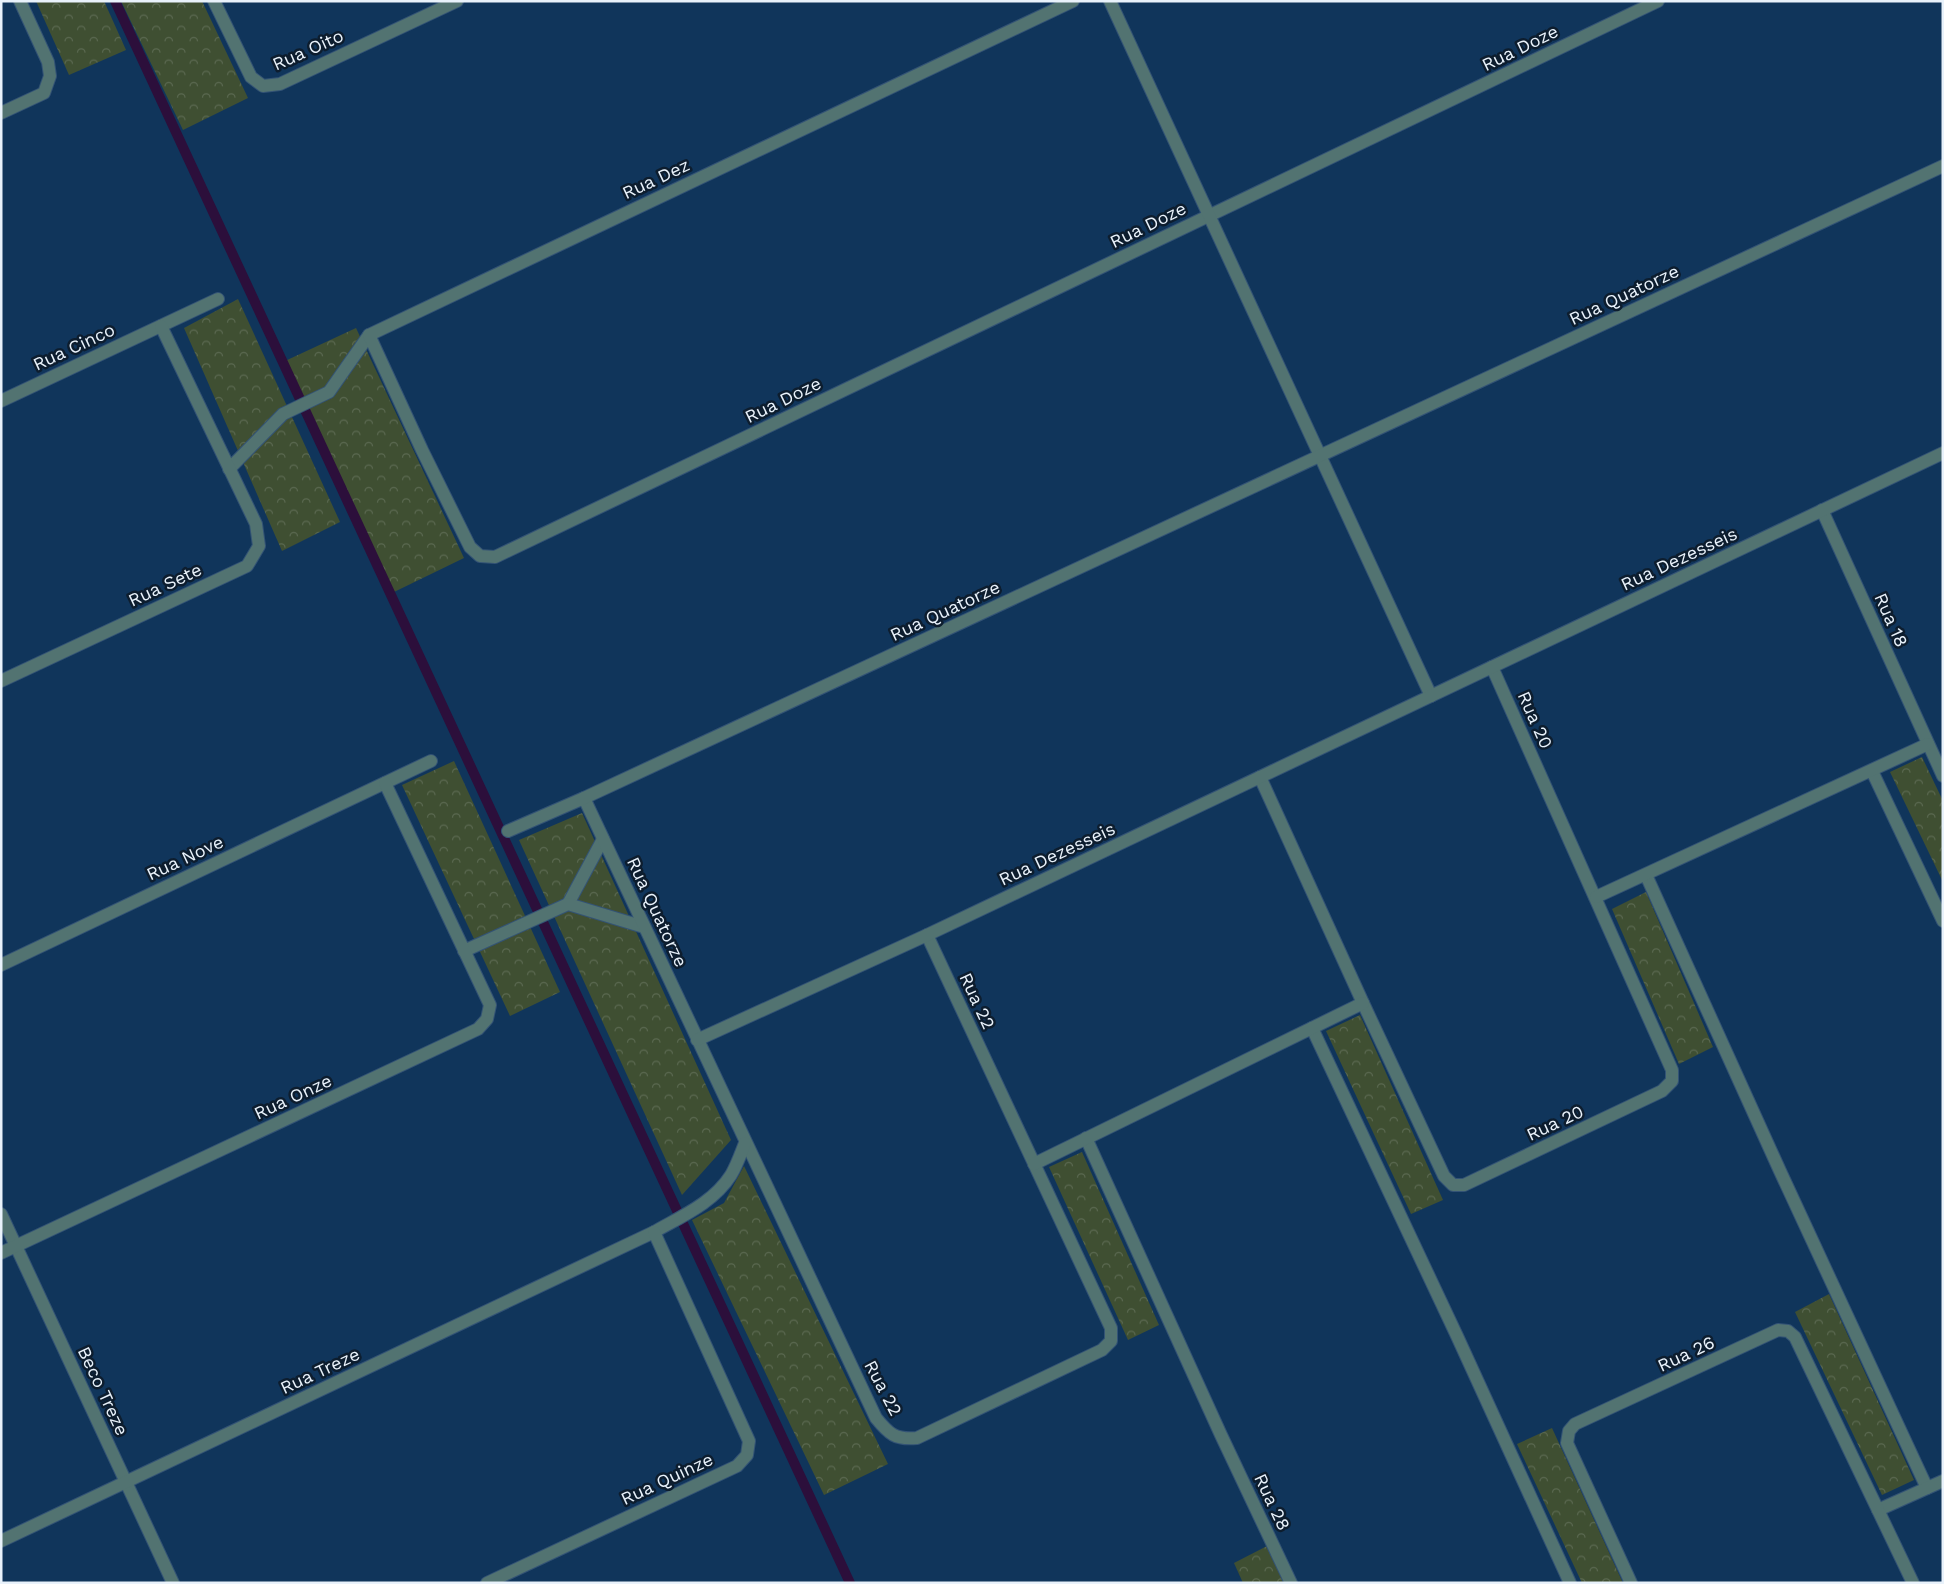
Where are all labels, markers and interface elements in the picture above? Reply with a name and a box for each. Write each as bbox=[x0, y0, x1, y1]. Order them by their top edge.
street label: Rua Doze bbox=[1478, 20, 1561, 75]
street label: Rua Oito bbox=[269, 25, 346, 74]
street label: Rua Dez bbox=[619, 154, 693, 203]
street label: Rua Doze bbox=[1106, 197, 1189, 252]
street label: Rua Quatorze bbox=[1566, 260, 1682, 329]
street label: Rua Cinco bbox=[29, 318, 118, 375]
street label: Rua Doze bbox=[741, 372, 824, 427]
street label: Rua Dezesseis bbox=[1617, 522, 1740, 595]
street label: Rua Sete bbox=[125, 558, 205, 611]
street label: Rua Quatorze bbox=[887, 576, 1003, 645]
street label: Rua 18 bbox=[1870, 590, 1913, 650]
street label: Rua 20 bbox=[1514, 688, 1557, 752]
street label: Rua Dezesseis bbox=[995, 817, 1118, 890]
street label: Rua Nove bbox=[143, 831, 227, 884]
street label: Rua Quatorze bbox=[623, 854, 692, 970]
street label: Rua 22 bbox=[955, 969, 1000, 1032]
street label: Rua Onze bbox=[251, 1069, 335, 1124]
street label: Rua 20 bbox=[1523, 1100, 1587, 1145]
street label: Rua 26 bbox=[1654, 1331, 1718, 1376]
street label: Beco Treze bbox=[74, 1343, 133, 1439]
street label: Rua Treze bbox=[277, 1343, 363, 1398]
street label: Rua 22 bbox=[860, 1356, 907, 1419]
street label: Rua Quinze bbox=[617, 1448, 716, 1509]
street label: Rua 28 bbox=[1250, 1470, 1295, 1534]

